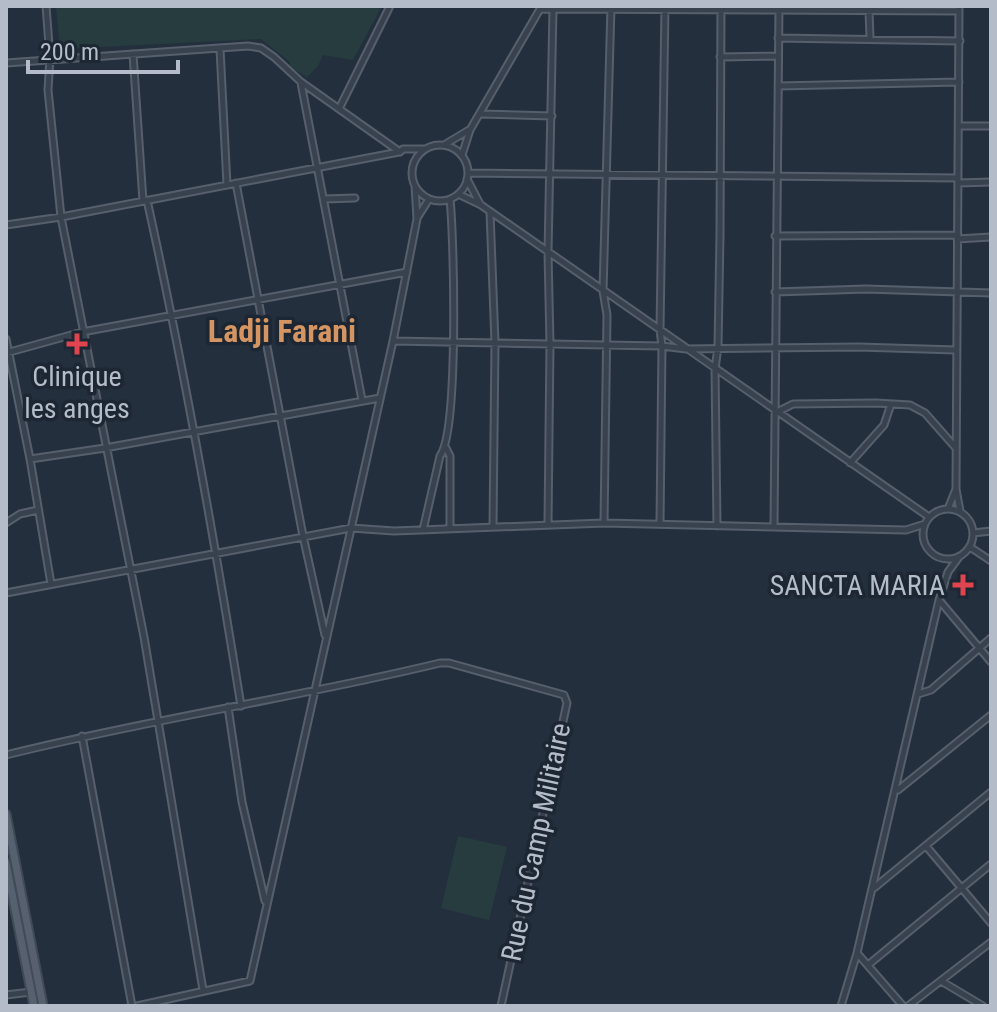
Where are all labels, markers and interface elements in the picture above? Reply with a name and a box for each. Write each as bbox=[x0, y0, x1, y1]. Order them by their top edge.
scale bar bbox=[28, 24, 178, 74]
text: 200 m bbox=[40, 38, 99, 66]
district label: Ladji Farani bbox=[208, 312, 356, 350]
marker: Clinique les anges bbox=[66, 333, 88, 355]
place label: Clinique les anges bbox=[24, 360, 130, 425]
place label: SANCTA MARIA bbox=[770, 569, 945, 602]
marker: SANCTA MARIA bbox=[952, 574, 974, 596]
street label: Rue du Camp Militaire bbox=[495, 720, 577, 964]

